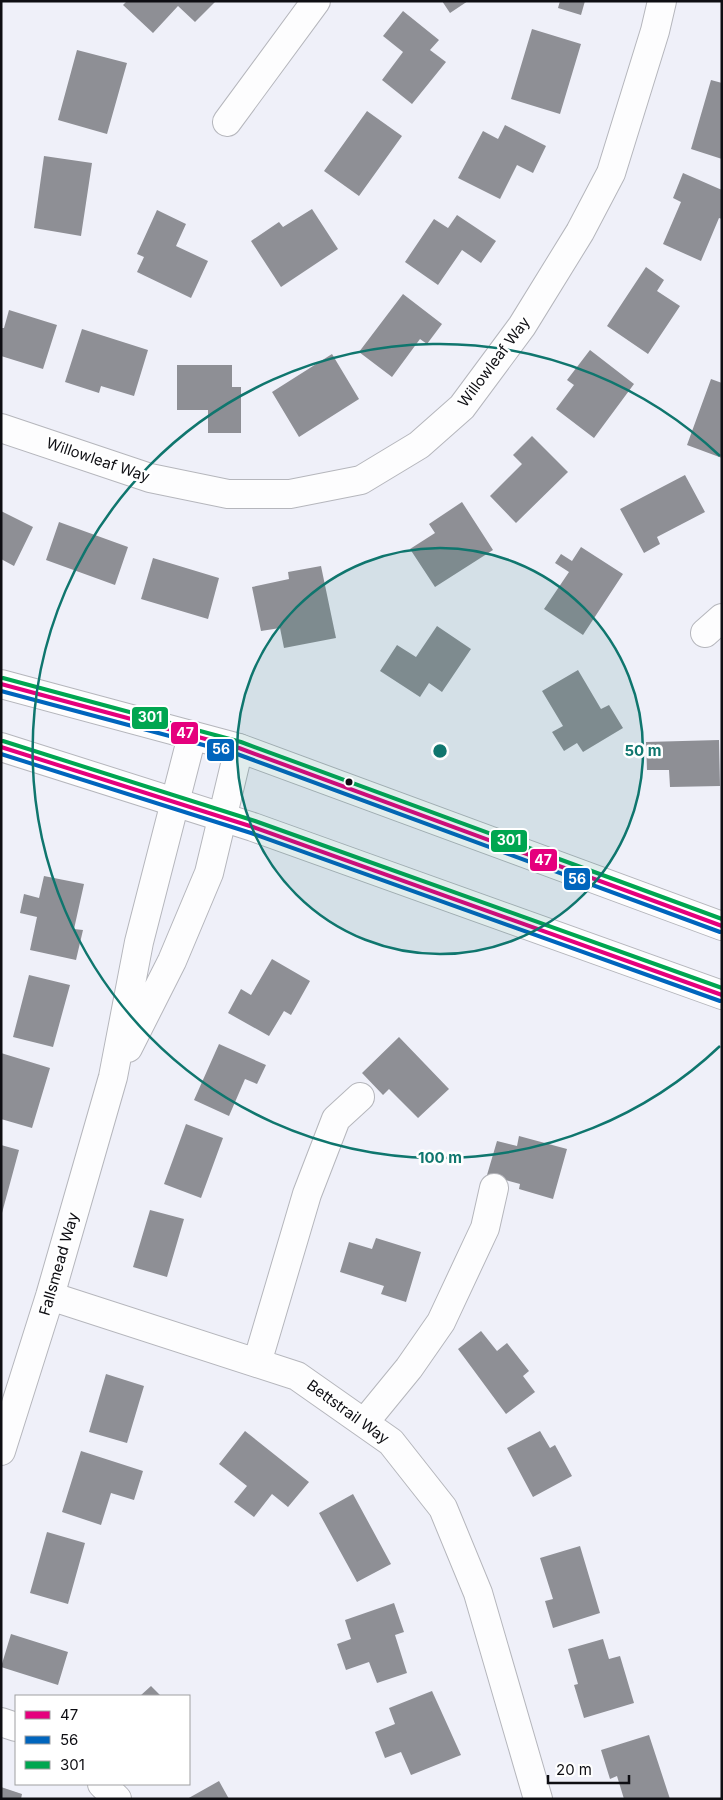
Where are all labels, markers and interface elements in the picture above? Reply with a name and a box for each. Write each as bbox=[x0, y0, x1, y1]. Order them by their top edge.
street label: Willowleaf Way bbox=[454, 312, 534, 411]
street label: Willowleaf Way bbox=[44, 433, 153, 486]
line badge: 301 bbox=[131, 706, 169, 730]
text: 301 bbox=[138, 708, 162, 725]
line badge: 47 bbox=[170, 721, 199, 745]
text: 47 bbox=[176, 724, 194, 741]
line badge: 56 bbox=[206, 738, 235, 762]
text: 56 bbox=[212, 740, 230, 757]
text: 50 m bbox=[625, 741, 661, 760]
centre of rings bbox=[431, 742, 449, 760]
unlabelled marker bbox=[344, 777, 354, 787]
line badge: 301 bbox=[490, 829, 528, 853]
text: 301 bbox=[497, 831, 521, 848]
line badge: 47 bbox=[529, 848, 558, 872]
text: 47 bbox=[534, 851, 552, 868]
line badge: 56 bbox=[563, 867, 591, 891]
text: 56 bbox=[568, 870, 586, 887]
text: 100 m bbox=[418, 1148, 462, 1167]
street label: Fallsmead Way bbox=[35, 1209, 82, 1318]
street label: Bettstrail Way bbox=[304, 1375, 394, 1448]
legend bbox=[15, 1695, 190, 1785]
text: 47 bbox=[60, 1705, 78, 1724]
text: 56 bbox=[60, 1730, 78, 1749]
scale bar bbox=[548, 1752, 629, 1784]
text: 301 bbox=[60, 1755, 85, 1774]
text: 20 m bbox=[556, 1760, 592, 1779]

